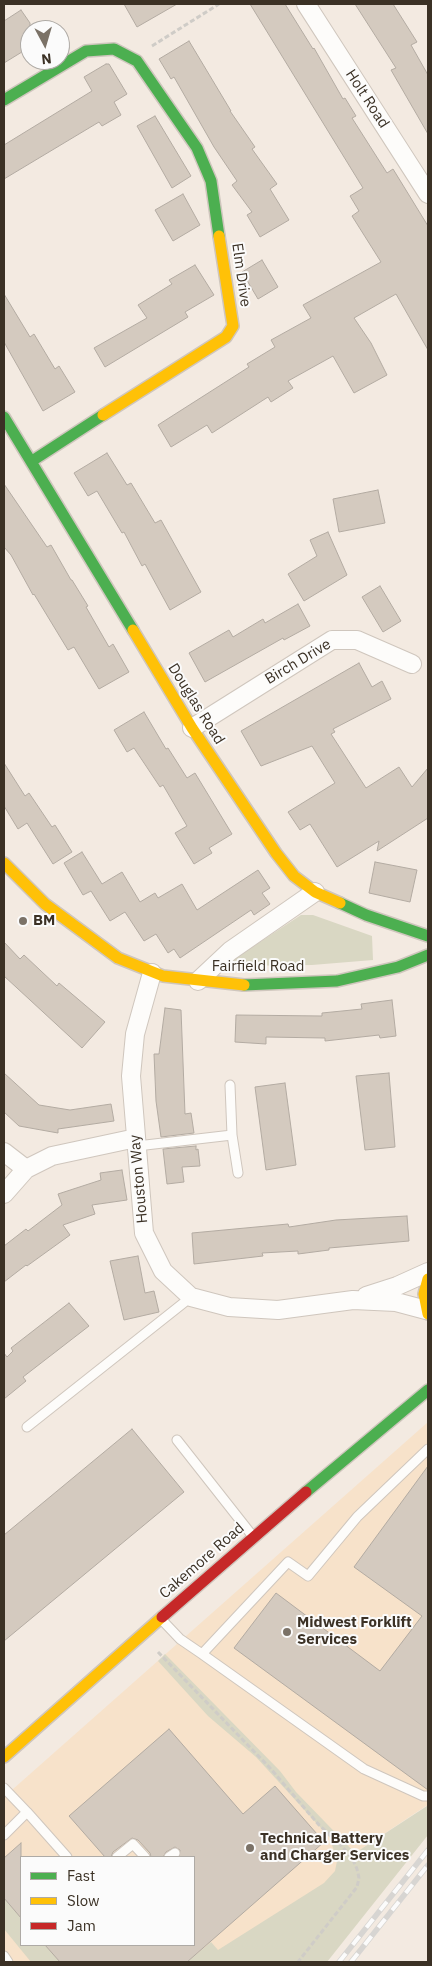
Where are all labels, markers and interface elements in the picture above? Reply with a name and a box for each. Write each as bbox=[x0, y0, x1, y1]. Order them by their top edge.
north arrow bbox=[20, 20, 70, 70]
text: N bbox=[40, 49, 52, 68]
street label: Holt Road bbox=[341, 66, 393, 132]
street label: Elm Drive bbox=[228, 242, 254, 308]
street label: Birch Drive bbox=[262, 635, 334, 689]
street label: Douglas Road bbox=[164, 660, 228, 748]
place label: BM bbox=[33, 912, 55, 930]
marker: BM bbox=[17, 915, 29, 927]
street label: Fairfield Road bbox=[212, 958, 304, 976]
street label: Houston Way bbox=[126, 1134, 152, 1224]
street label: Cakemore Road bbox=[156, 1519, 248, 1603]
place label: Midwest Forklift Services bbox=[297, 1614, 412, 1649]
marker: Midwest Forklift Services bbox=[281, 1626, 293, 1638]
place label: Technical Battery and Charger Services bbox=[260, 1830, 409, 1865]
marker: Technical Battery and Charger Services bbox=[244, 1842, 256, 1854]
legend bbox=[20, 1856, 195, 1946]
text: Fast bbox=[67, 1866, 95, 1885]
text: Slow bbox=[67, 1891, 100, 1910]
text: Jam bbox=[67, 1916, 96, 1935]

